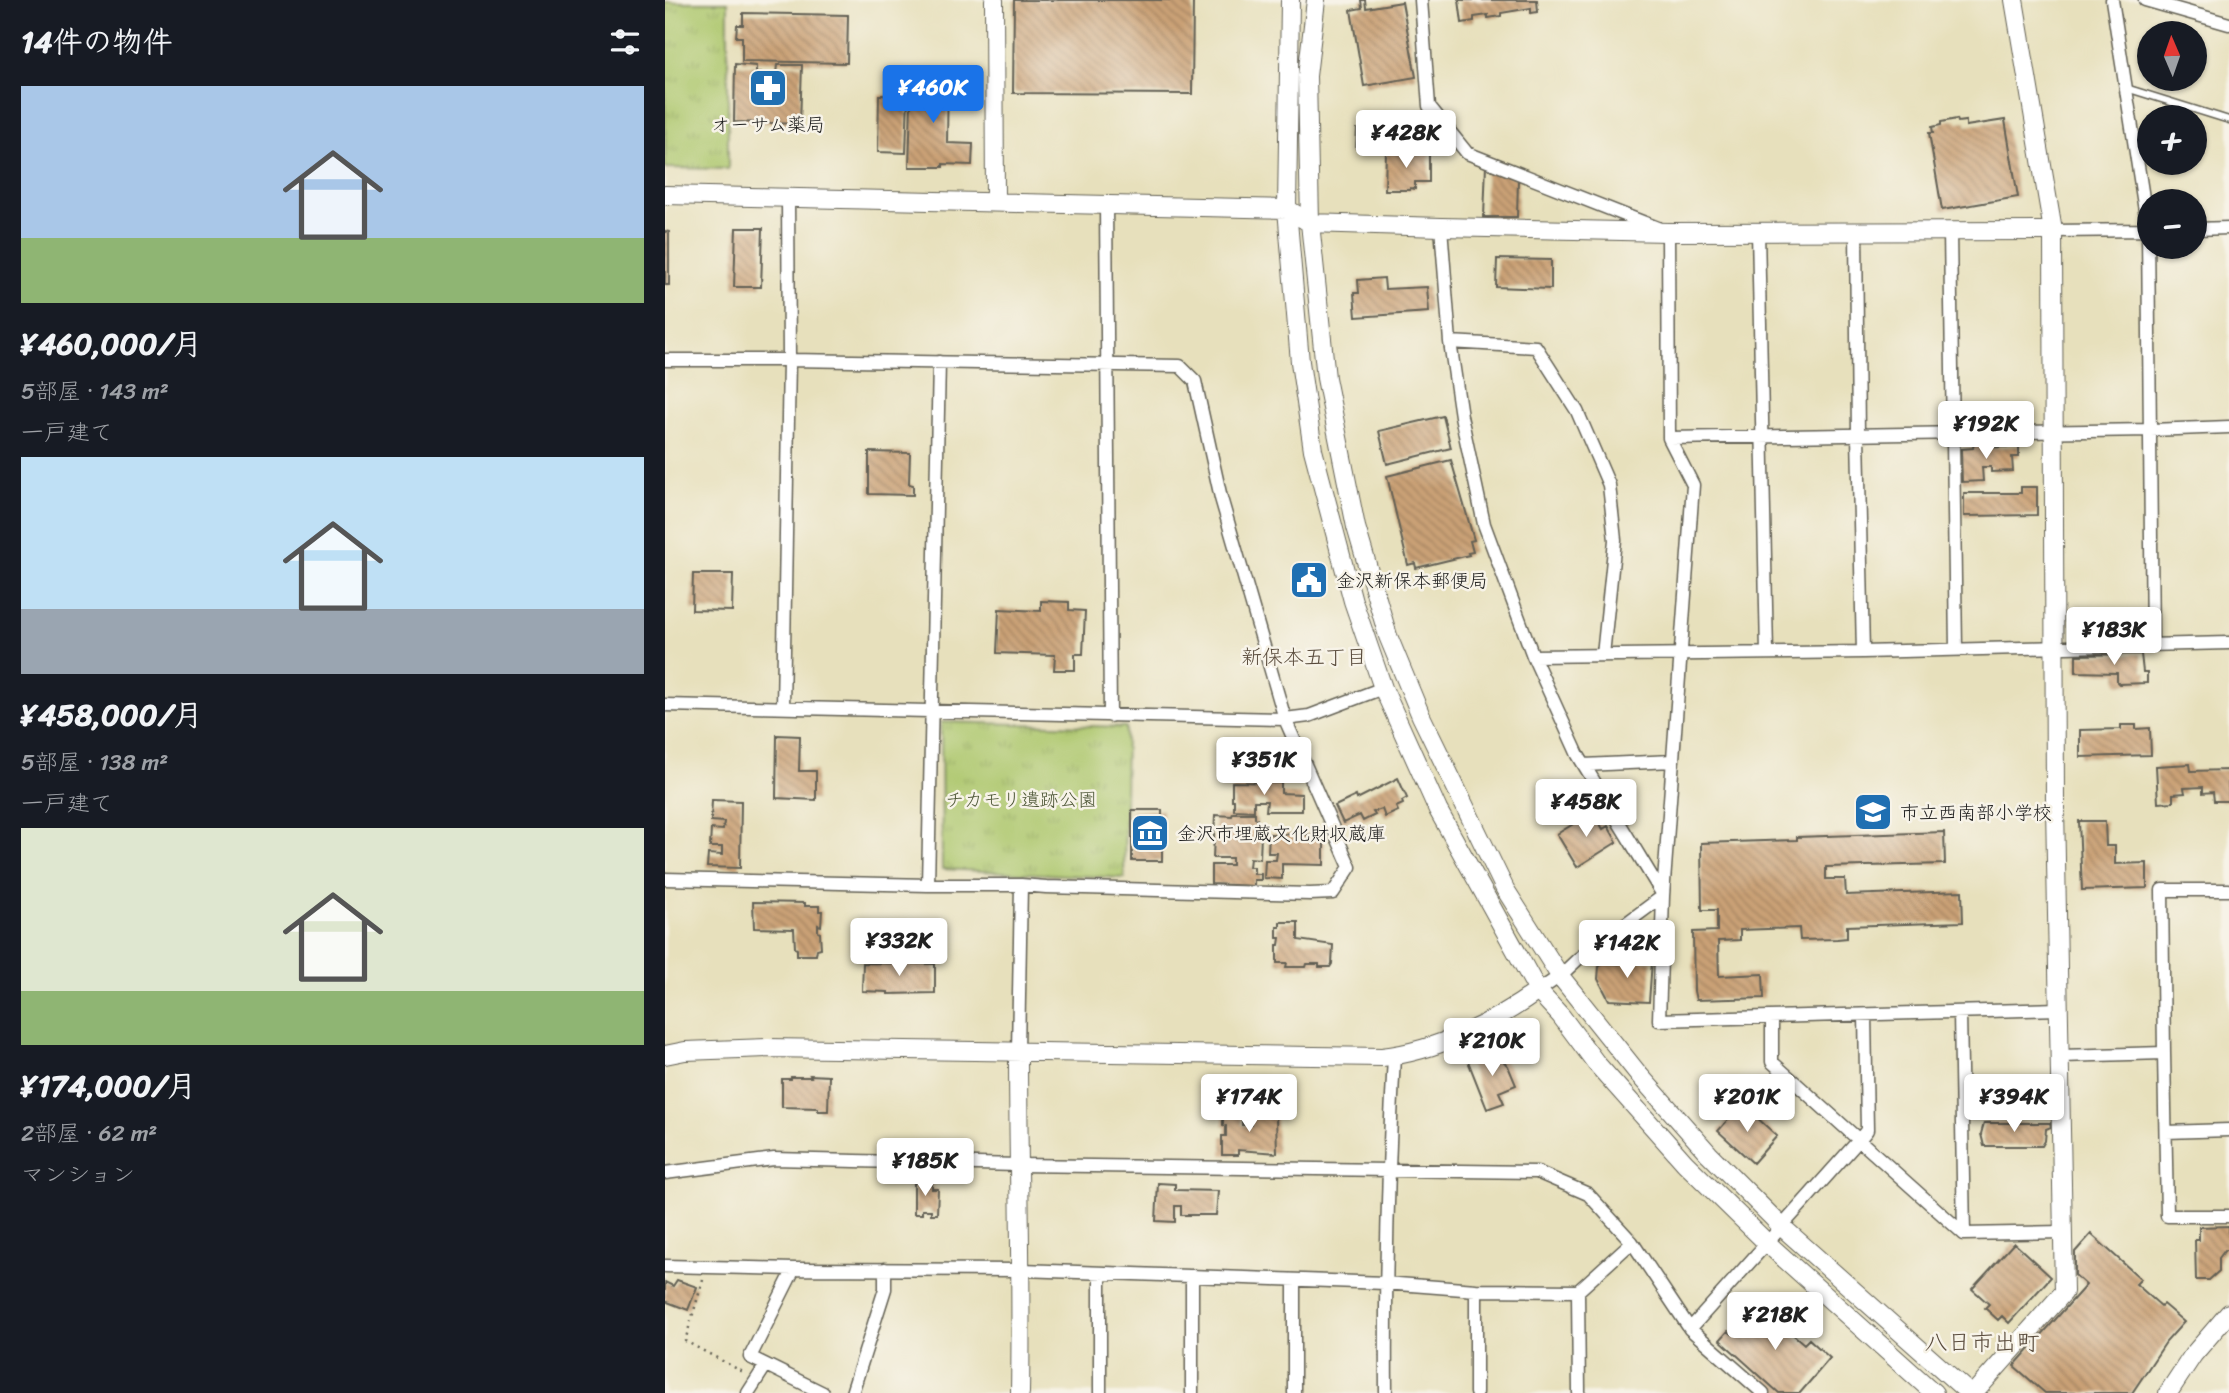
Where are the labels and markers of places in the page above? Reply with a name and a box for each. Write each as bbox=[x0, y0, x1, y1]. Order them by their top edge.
pin: ¥460K bbox=[884, 66, 982, 125]
pharmacy icon: オーサム薬局 bbox=[747, 67, 789, 109]
place label: オーサム薬局 bbox=[711, 108, 825, 141]
pin: ¥428K bbox=[1357, 110, 1455, 170]
pin: ¥192K bbox=[1937, 402, 2035, 461]
public building icon: 金沢新保本郵便局 bbox=[1288, 559, 1330, 601]
place label: 金沢新保本郵便局 bbox=[1336, 564, 1488, 597]
pin: ¥183K bbox=[2065, 608, 2163, 667]
pin: ¥351K bbox=[1215, 738, 1313, 797]
pin: ¥458K bbox=[1537, 780, 1635, 839]
school or university icon: 市立西南部小学校 bbox=[1852, 791, 1894, 833]
place label: 市立西南部小学校 bbox=[1900, 796, 2052, 829]
museum icon: 金沢市埋蔵文化財収蔵庫 bbox=[1129, 812, 1171, 854]
place label: 金沢市埋蔵文化財収蔵庫 bbox=[1177, 817, 1386, 850]
pin: ¥332K bbox=[850, 918, 948, 978]
pin: ¥142K bbox=[1578, 920, 1676, 980]
pin: ¥210K bbox=[1443, 1018, 1541, 1078]
pin: ¥174K bbox=[1200, 1074, 1298, 1134]
pin: ¥201K bbox=[1698, 1074, 1796, 1134]
pin: ¥394K bbox=[1965, 1074, 2063, 1134]
pin: ¥185K bbox=[876, 1138, 974, 1198]
pin: ¥218K bbox=[1726, 1292, 1824, 1352]

